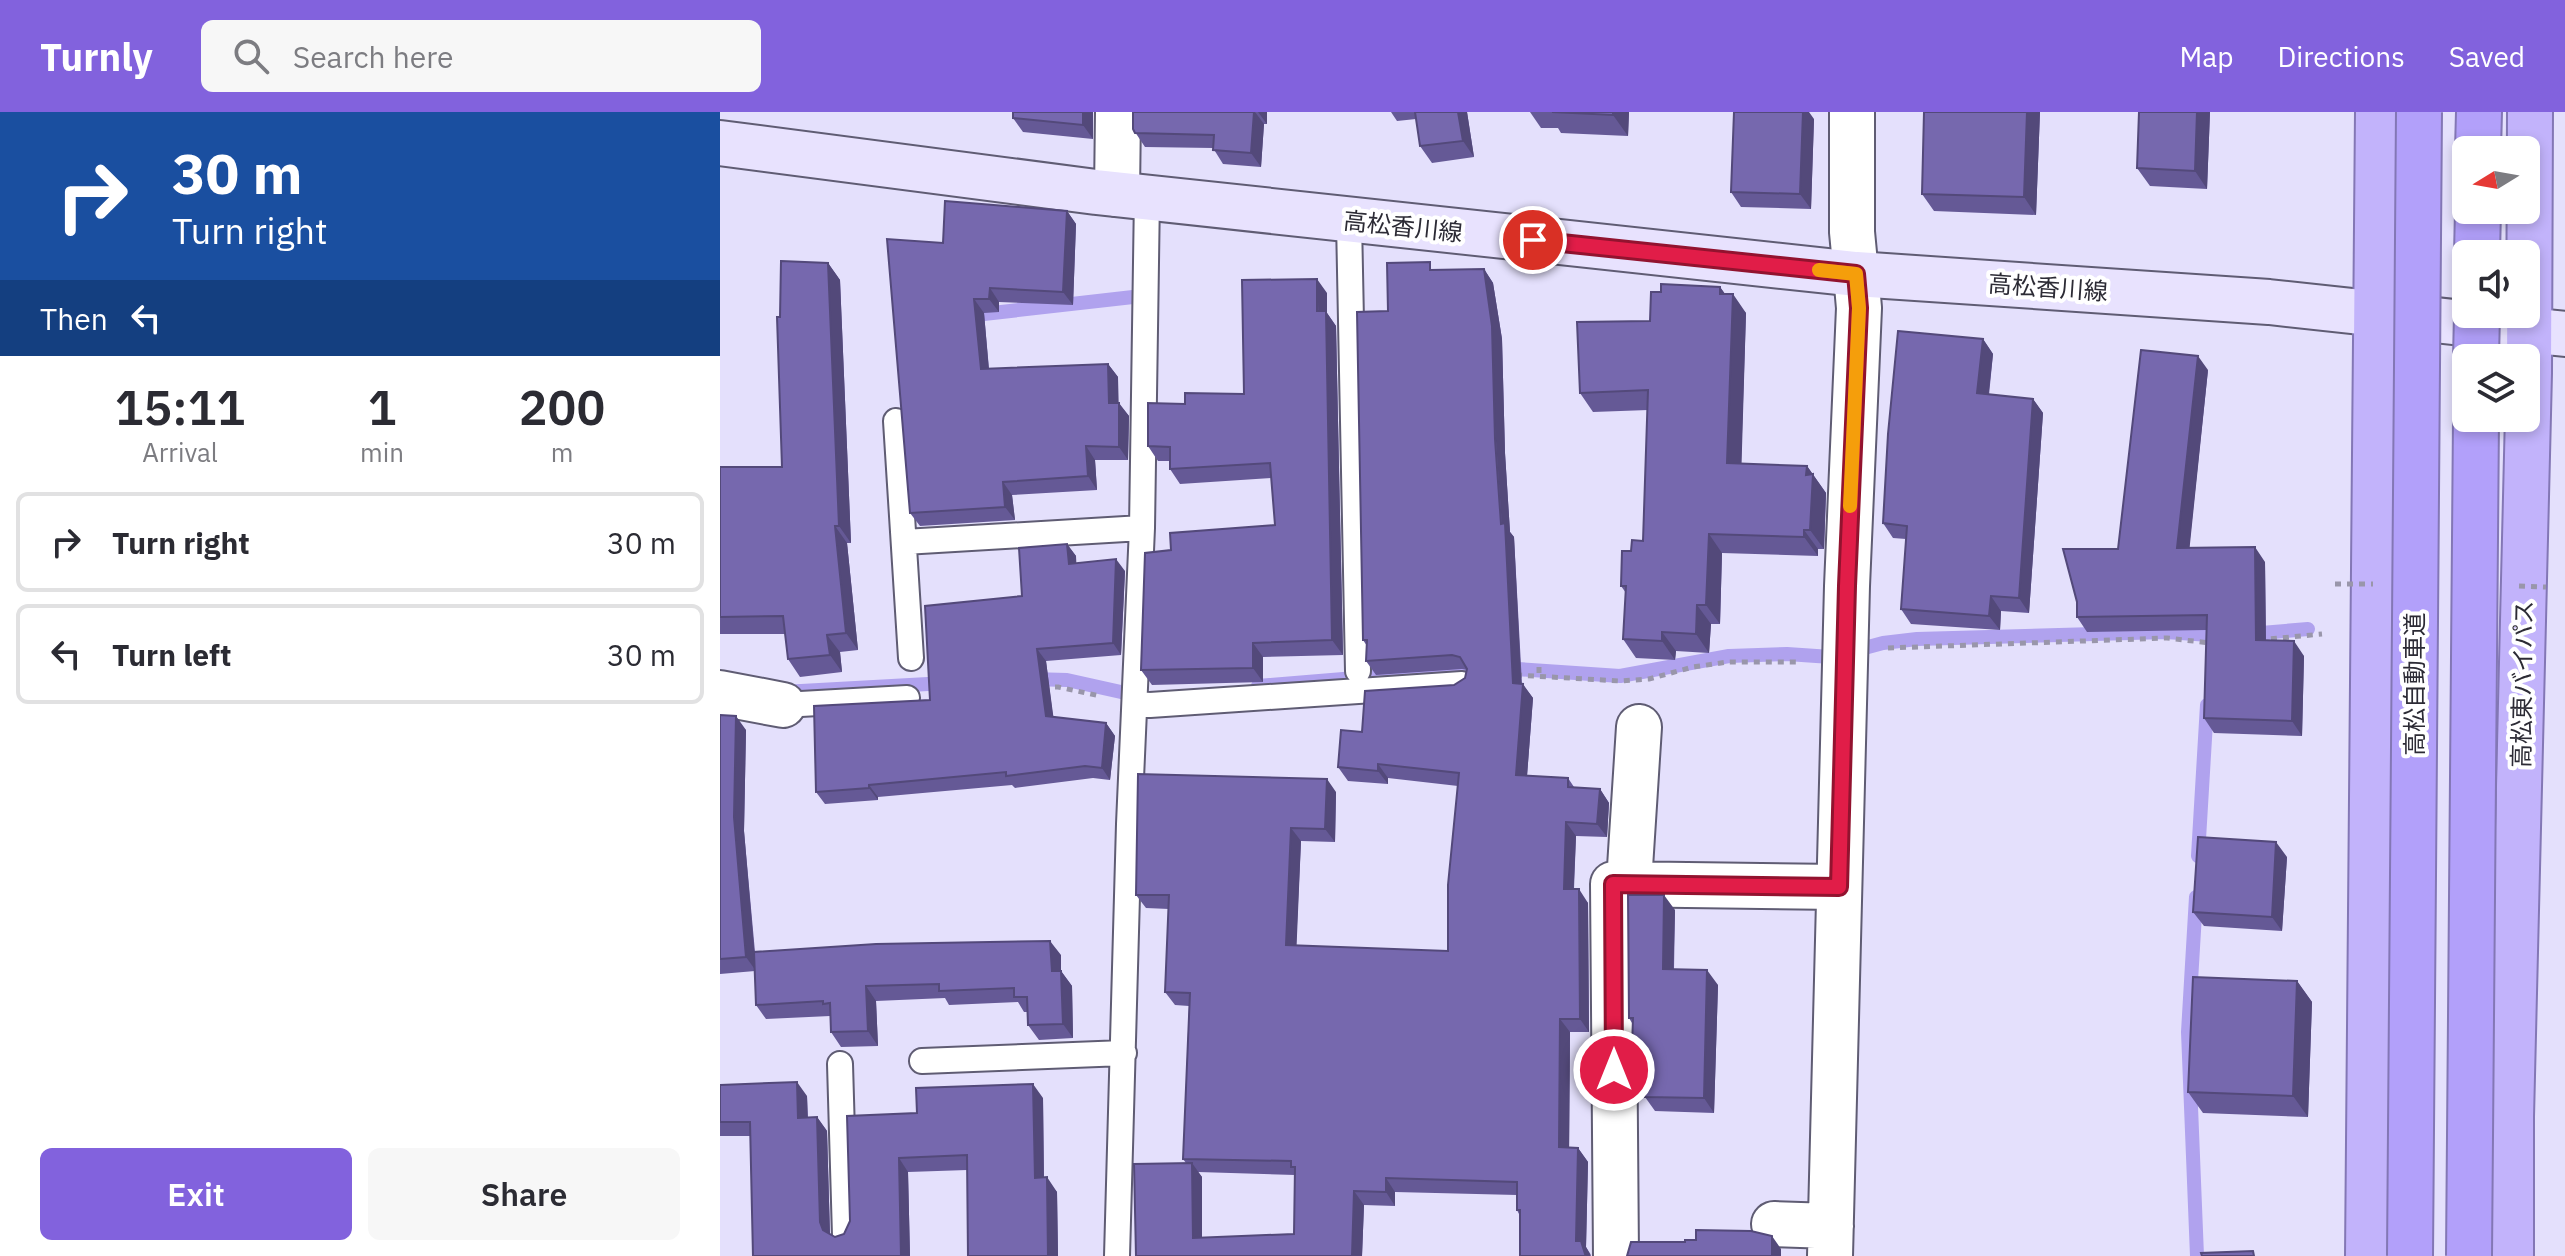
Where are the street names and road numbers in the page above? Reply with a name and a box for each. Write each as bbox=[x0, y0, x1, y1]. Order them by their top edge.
street label: 高松香川線 bbox=[1342, 204, 1464, 248]
street label: 高松香川線 bbox=[1987, 267, 2109, 307]
street label: 高松東バイパス bbox=[2505, 600, 2539, 768]
street label: 高松自動車道 bbox=[2398, 612, 2430, 756]

